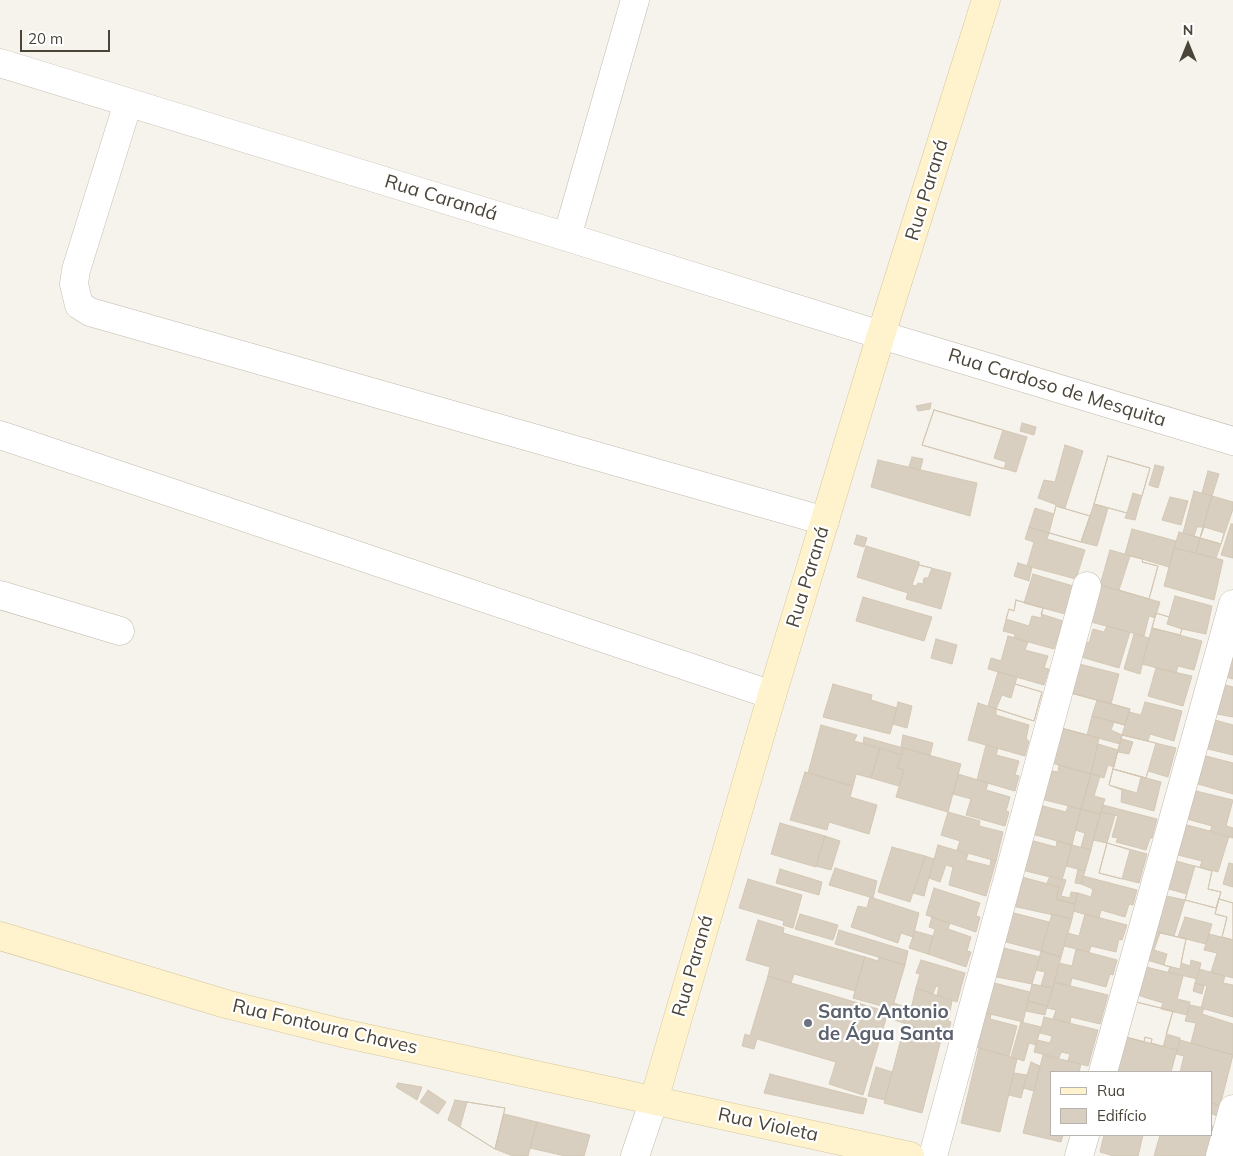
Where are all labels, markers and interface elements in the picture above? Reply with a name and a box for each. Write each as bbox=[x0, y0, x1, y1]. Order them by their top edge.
scale bar bbox=[22, 20, 112, 52]
north arrow bbox=[1163, 20, 1213, 70]
text: N bbox=[1183, 21, 1193, 39]
text: 20 m bbox=[28, 29, 63, 48]
street label: Rua Paraná bbox=[901, 137, 953, 243]
street label: Rua Carandá bbox=[382, 170, 500, 226]
street label: Rua Cardoso de Mesquita bbox=[945, 344, 1169, 432]
street label: Rua Paraná bbox=[782, 524, 834, 630]
street label: Rua Paraná bbox=[668, 913, 718, 1019]
street label: Rua Fontoura Chaves bbox=[230, 995, 420, 1059]
place label: Santo Antonio de Água Santa bbox=[818, 1001, 954, 1045]
marker: Santo Antonio de Água Santa bbox=[802, 1017, 814, 1029]
legend bbox=[1050, 1071, 1213, 1136]
text: Rua bbox=[1097, 1081, 1125, 1100]
street label: Rua Violeta bbox=[716, 1103, 820, 1147]
text: Edifício bbox=[1097, 1106, 1147, 1125]

